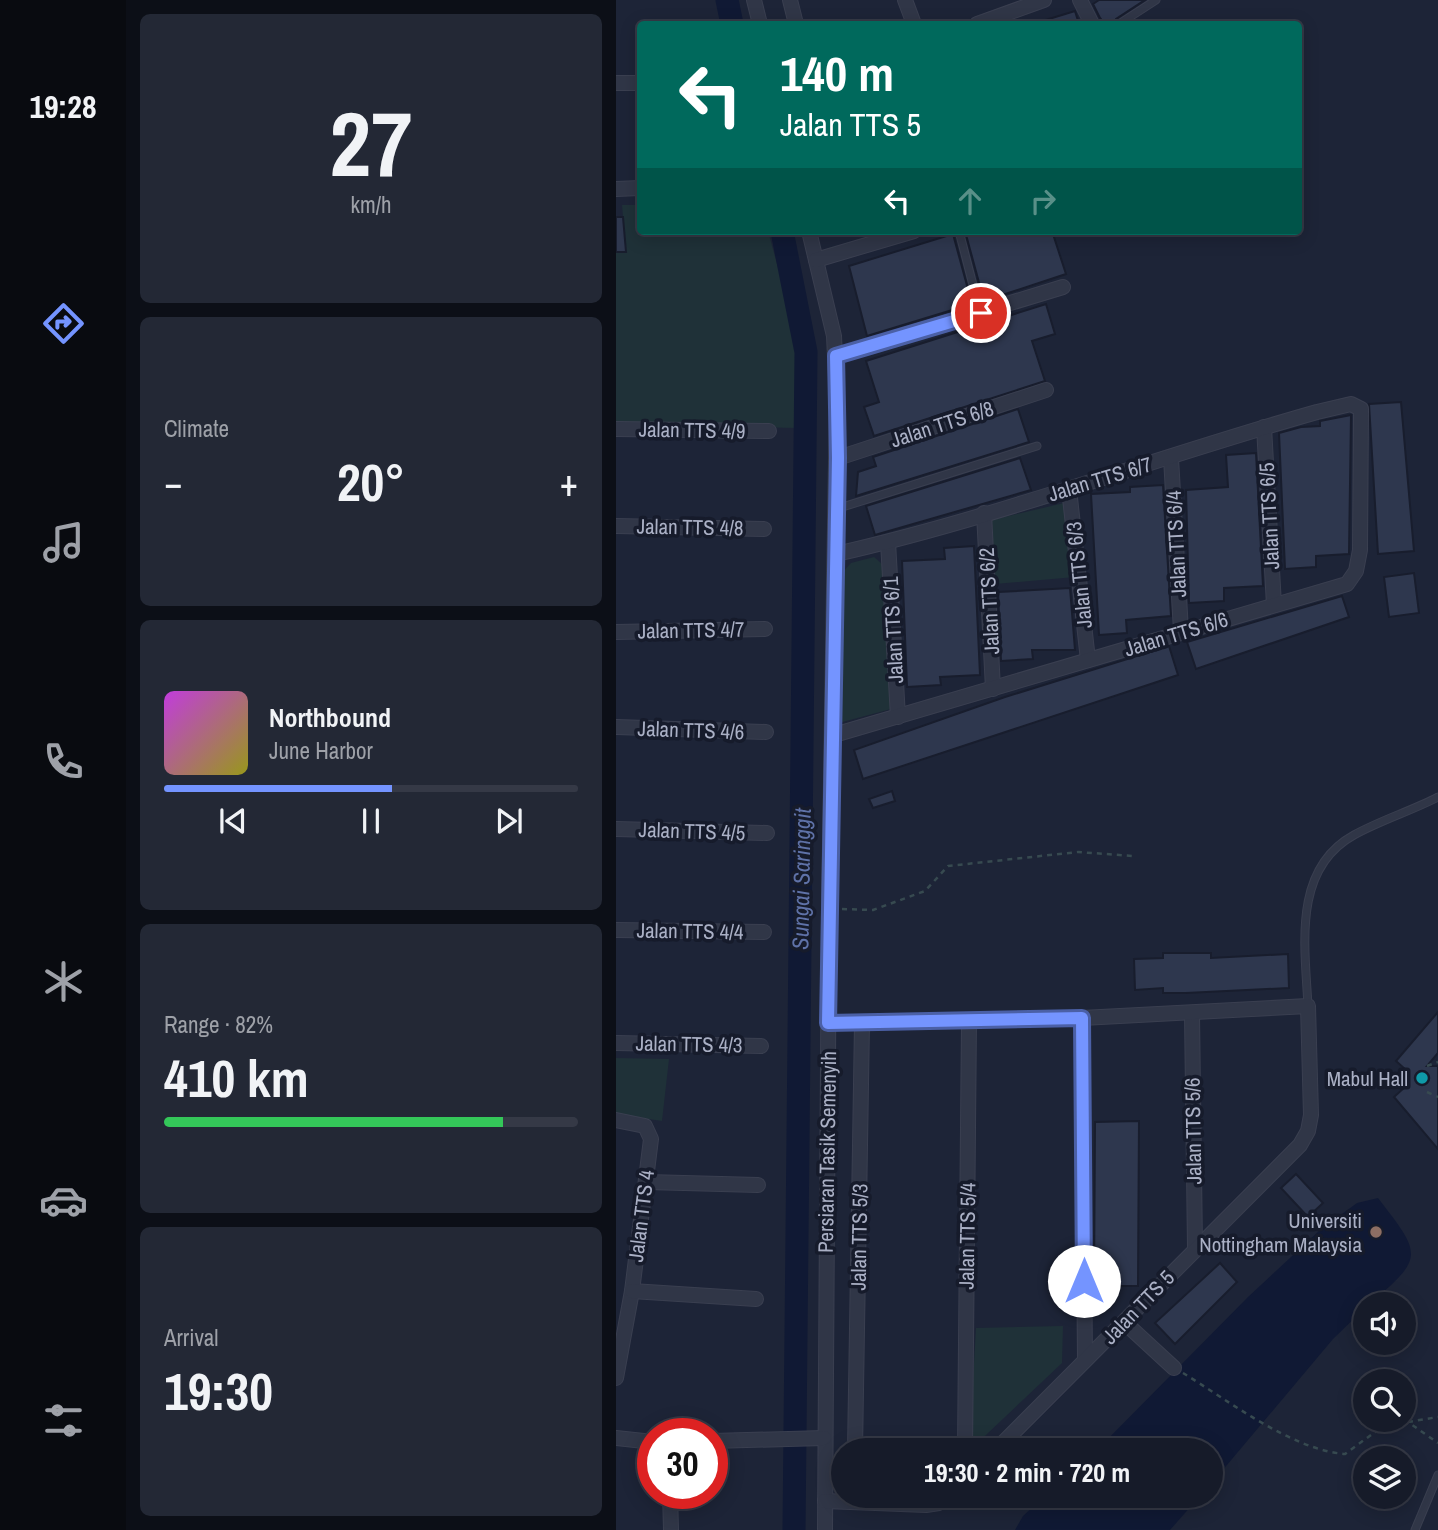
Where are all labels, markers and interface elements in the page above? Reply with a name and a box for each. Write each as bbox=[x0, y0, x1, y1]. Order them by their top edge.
text: 140 m bbox=[780, 40, 894, 106]
icon: left bbox=[665, 49, 756, 140]
text: 27 bbox=[330, 82, 413, 204]
text: 19:28 bbox=[29, 85, 97, 128]
text: Jalan TTS 5 bbox=[780, 103, 921, 146]
icon: left bbox=[878, 182, 916, 220]
icon: ahead bbox=[951, 182, 989, 220]
icon: right bbox=[1024, 182, 1062, 220]
text: km/h bbox=[351, 189, 391, 220]
pin bbox=[951, 283, 1011, 343]
icon: arrive bbox=[962, 294, 1000, 332]
icon: directions bbox=[39, 299, 88, 348]
street label: Jalan TTS 6/8 bbox=[887, 394, 997, 454]
text: Climate bbox=[164, 413, 229, 444]
street label: Jalan TTS 4/9 bbox=[638, 415, 746, 445]
text: 20° bbox=[337, 447, 405, 517]
street label: Jalan TTS 6/7 bbox=[1045, 450, 1155, 508]
text: − bbox=[164, 457, 182, 508]
text: + bbox=[560, 457, 578, 508]
street label: Jalan TTS 6/5 bbox=[1252, 462, 1286, 570]
street label: Jalan TTS 6/4 bbox=[1159, 489, 1193, 598]
street label: Jalan TTS 4/8 bbox=[636, 512, 744, 542]
icon: music bbox=[39, 518, 88, 567]
street label: Jalan TTS 6/3 bbox=[1059, 520, 1099, 630]
street label: Jalan TTS 6/2 bbox=[972, 547, 1006, 655]
street label: Jalan TTS 6/1 bbox=[876, 575, 910, 684]
street label: Jalan TTS 6/6 bbox=[1121, 605, 1231, 663]
street label: Jalan TTS 4/7 bbox=[637, 615, 745, 645]
text: Northbound bbox=[269, 700, 391, 735]
street label: Jalan TTS 4/6 bbox=[637, 714, 745, 746]
text: June Harbor bbox=[269, 735, 373, 766]
icon: phone bbox=[39, 737, 88, 786]
icon: previous bbox=[214, 802, 252, 840]
icon: pause bbox=[352, 802, 390, 840]
icon: next bbox=[490, 802, 528, 840]
water label: Sungai Saringgit bbox=[784, 807, 818, 950]
street label: Jalan TTS 4/5 bbox=[638, 815, 746, 847]
street label: Jalan TTS 4/4 bbox=[636, 916, 744, 946]
icon: climate bbox=[39, 957, 88, 1006]
text: Range · 82% bbox=[164, 1009, 273, 1040]
street label: Jalan TTS 4/3 bbox=[635, 1029, 743, 1059]
text: 410 km bbox=[164, 1043, 309, 1113]
street label: Persiaran Tasik Semenyih bbox=[811, 1051, 843, 1253]
place label: Mabul Hall bbox=[1327, 1064, 1408, 1093]
marker: Mabul Hall bbox=[1414, 1070, 1430, 1086]
street label: Jalan TTS 5/6 bbox=[1178, 1077, 1208, 1185]
street label: Jalan TTS 4 bbox=[621, 1168, 661, 1264]
icon: car bbox=[39, 1176, 88, 1225]
street label: Jalan TTS 5/4 bbox=[952, 1182, 982, 1290]
street label: Jalan TTS 5/3 bbox=[844, 1183, 874, 1291]
place label: Universiti Nottingham Malaysia bbox=[1199, 1206, 1362, 1259]
marker: Universiti Nottingham Malaysia bbox=[1368, 1224, 1384, 1240]
position arrow bbox=[1047, 1244, 1121, 1318]
street label: Jalan TTS 5 bbox=[1095, 1264, 1181, 1350]
map controls bbox=[1353, 1292, 1416, 1509]
button: sound bbox=[1353, 1292, 1416, 1355]
text: Arrival bbox=[164, 1322, 219, 1353]
text: 19:30 bbox=[164, 1356, 273, 1426]
button: search bbox=[1353, 1369, 1416, 1432]
icon: filters bbox=[39, 1396, 88, 1445]
speed limit sign: 30 bbox=[637, 1418, 728, 1509]
button: layers bbox=[1353, 1446, 1416, 1509]
text: 19:30 · 2 min · 720 m bbox=[924, 1455, 1130, 1490]

